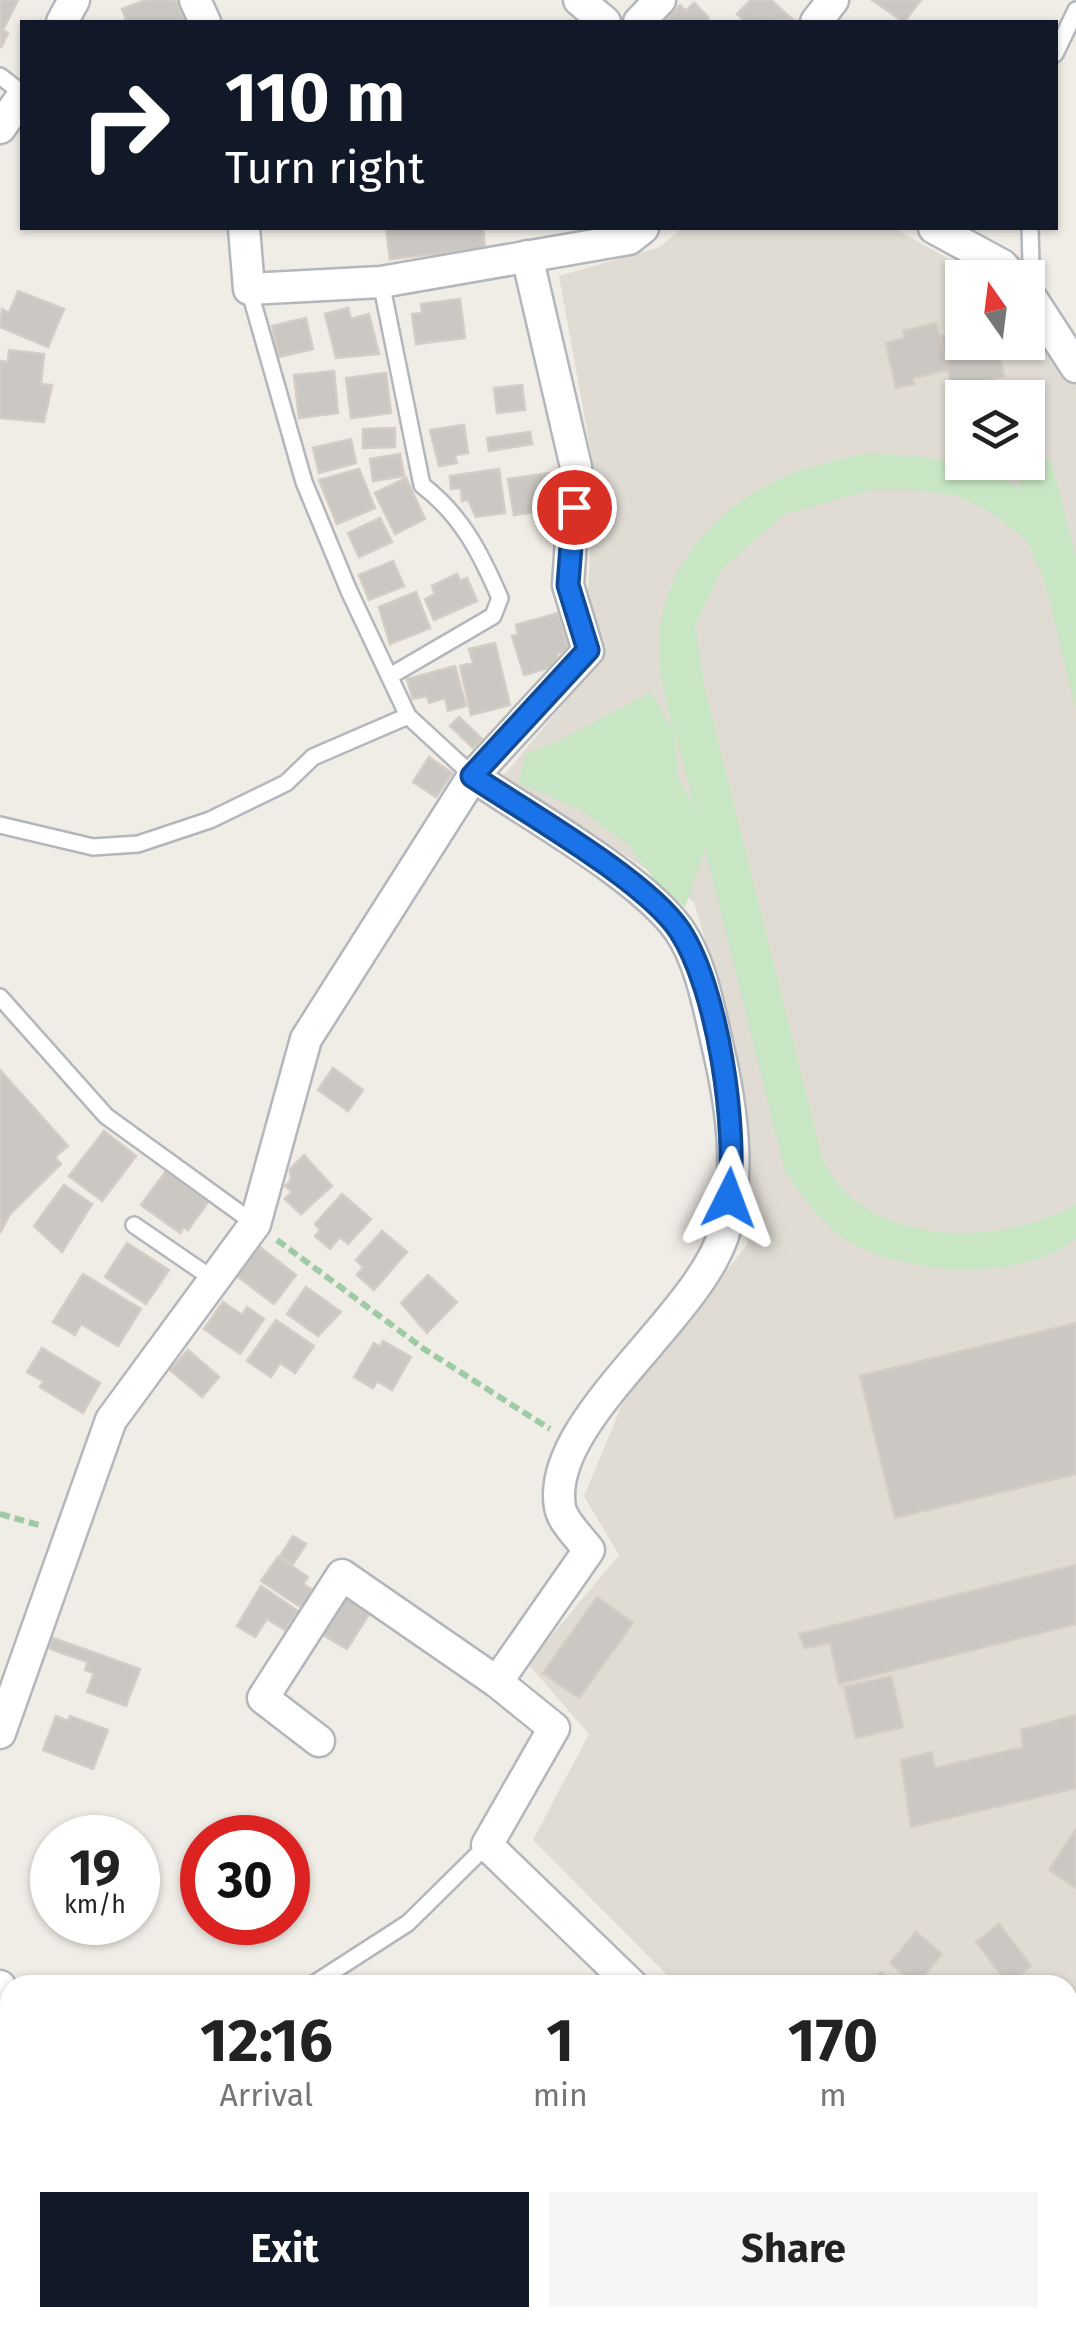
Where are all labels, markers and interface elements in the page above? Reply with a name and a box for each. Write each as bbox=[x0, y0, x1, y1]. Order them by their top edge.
text: 110 m bbox=[225, 56, 405, 140]
icon: right bbox=[60, 60, 190, 190]
text: Turn right bbox=[225, 141, 424, 195]
north arrow bbox=[945, 260, 1045, 360]
map controls bbox=[945, 260, 1045, 480]
button: layers bbox=[945, 380, 1045, 480]
pin bbox=[532, 465, 617, 550]
icon: arrive bbox=[547, 480, 602, 535]
position arrow bbox=[677, 1146, 781, 1250]
speed limit sign: 30 bbox=[180, 1815, 310, 1945]
text: 19 bbox=[69, 1838, 121, 1898]
text: km/h bbox=[64, 1890, 126, 1920]
text: 12:16 bbox=[200, 2005, 333, 2077]
text: 1 bbox=[546, 2005, 574, 2077]
text: 170 bbox=[788, 2005, 878, 2077]
text: Arrival bbox=[219, 2076, 313, 2114]
text: min bbox=[533, 2076, 588, 2114]
text: m bbox=[819, 2076, 847, 2114]
button: Exit bbox=[40, 2192, 529, 2307]
button: Share bbox=[549, 2192, 1038, 2307]

